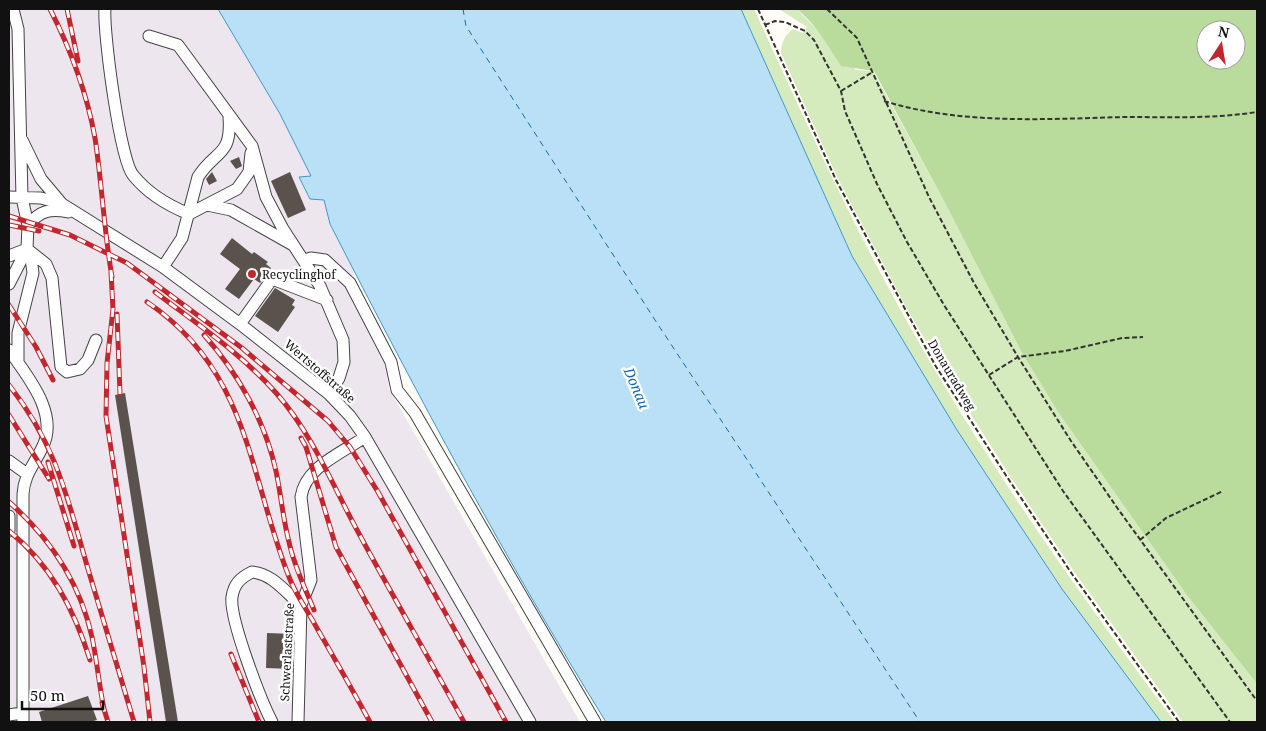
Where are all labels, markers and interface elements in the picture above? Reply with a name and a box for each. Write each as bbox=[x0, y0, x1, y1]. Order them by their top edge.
north arrow bbox=[1196, 20, 1246, 70]
text: N bbox=[1216, 21, 1231, 42]
place label: Recyclinghof bbox=[262, 266, 337, 283]
marker: Recyclinghof bbox=[246, 268, 258, 280]
street label: Wertstoffstraße bbox=[281, 335, 359, 407]
street label: Donauradweg bbox=[924, 336, 980, 414]
water label: Donau bbox=[619, 364, 654, 412]
street label: Schwerlaststraße bbox=[276, 602, 298, 702]
scale bar bbox=[22, 678, 104, 710]
text: 50 m bbox=[30, 685, 65, 705]

